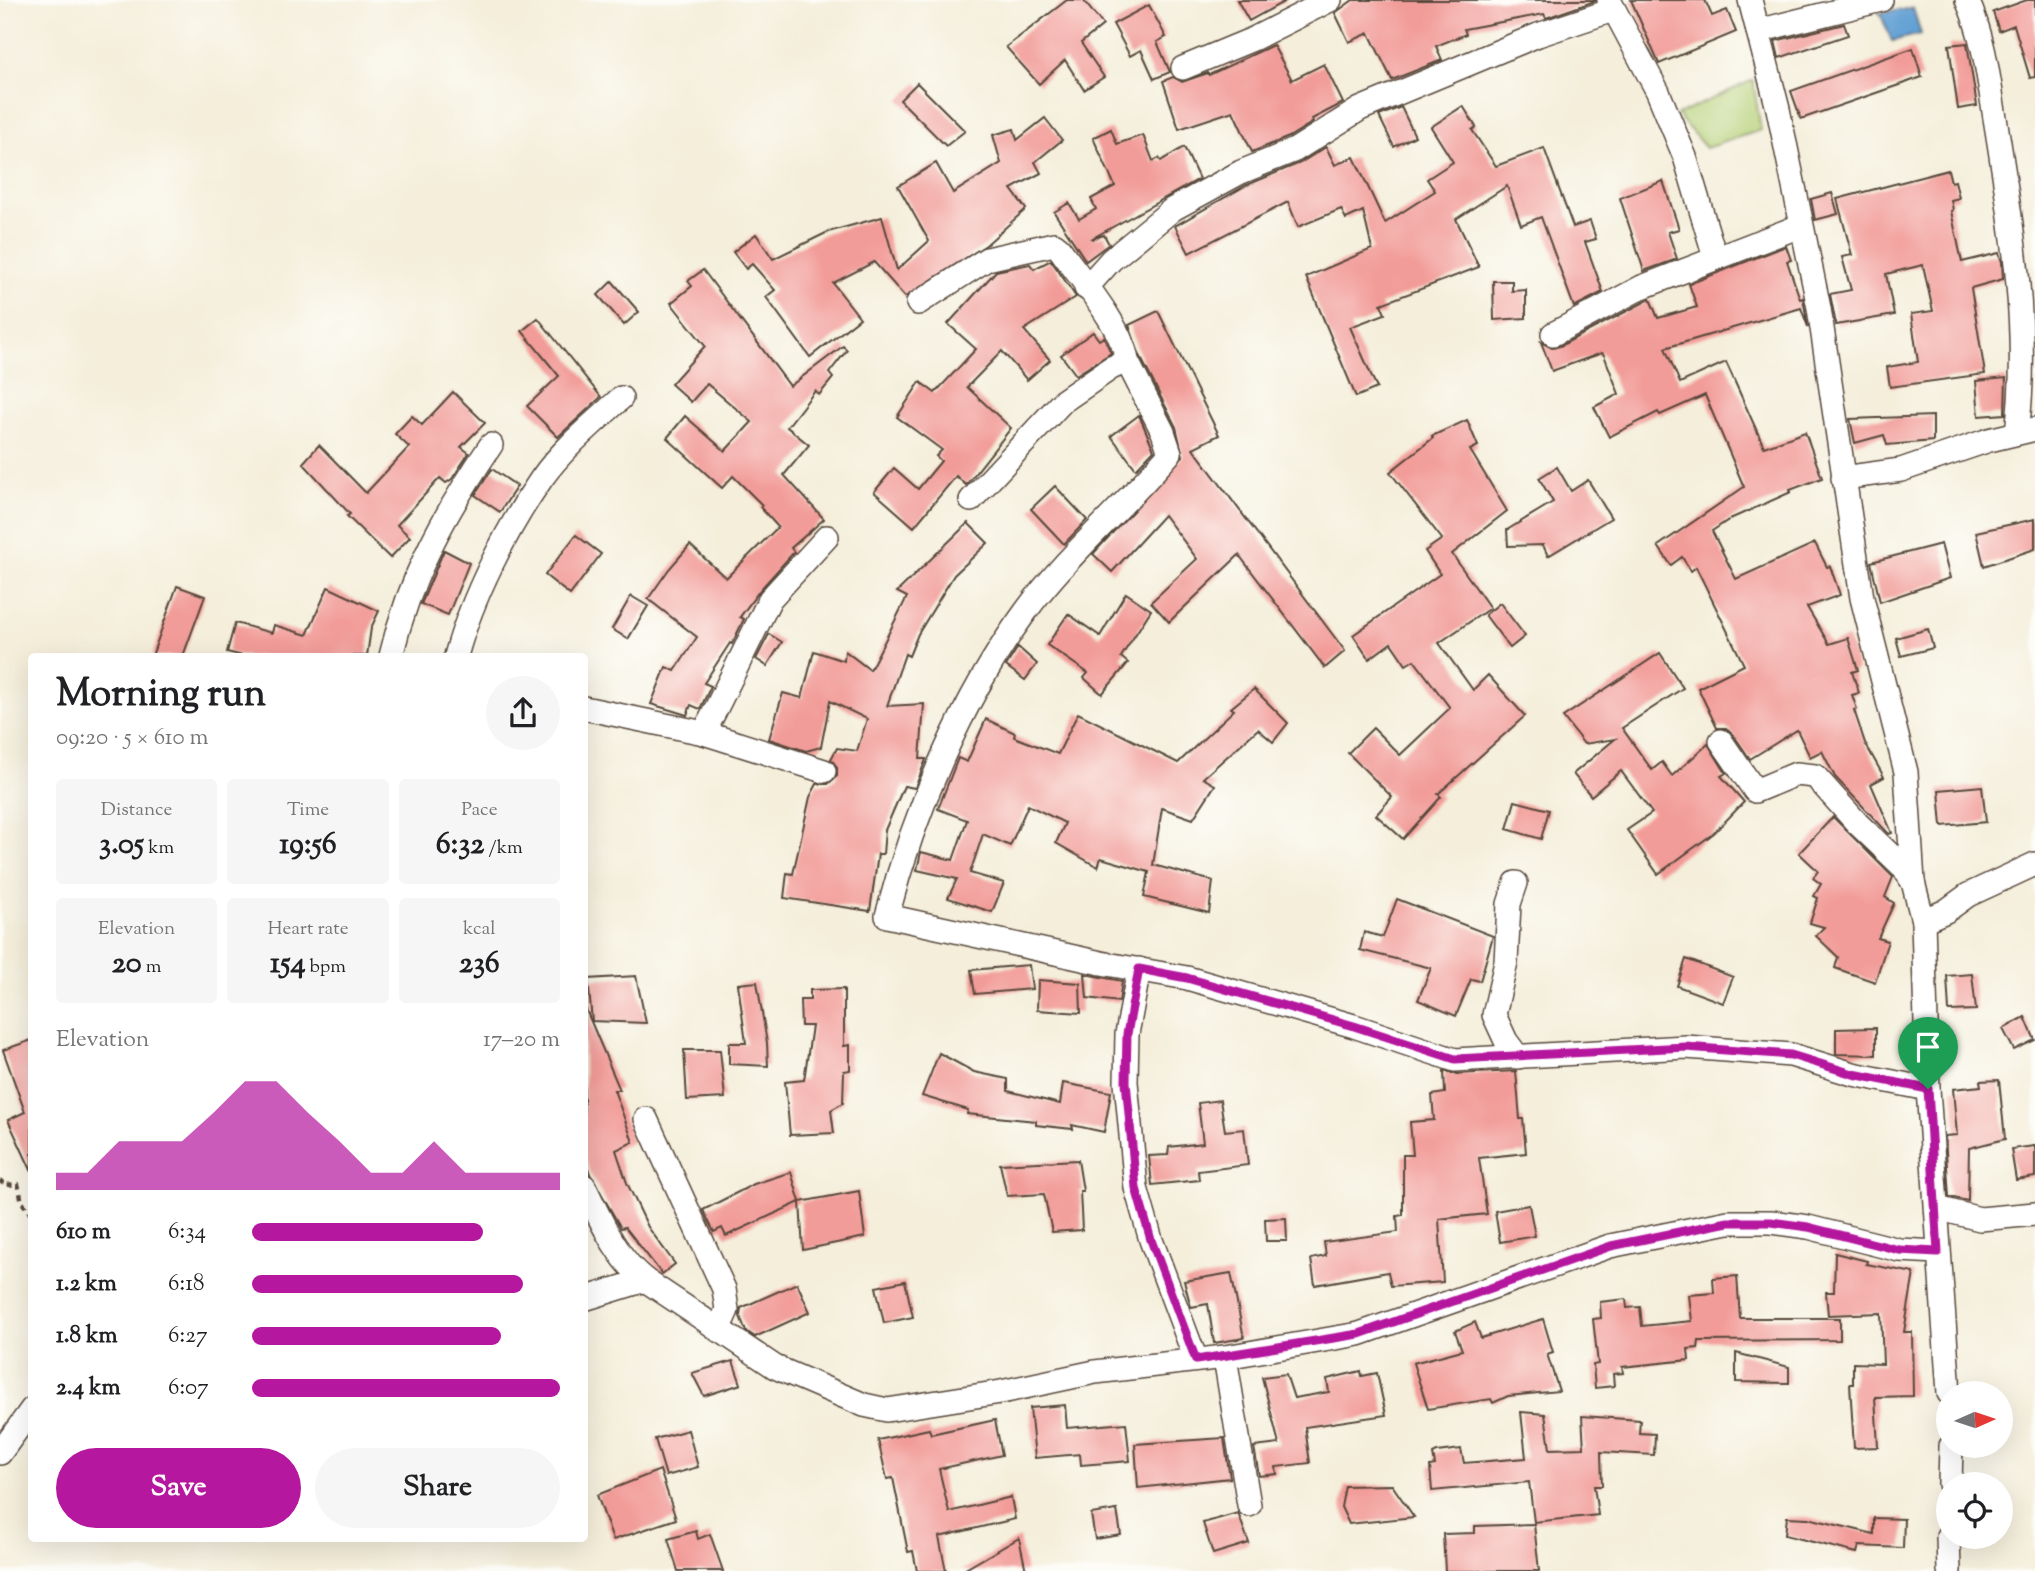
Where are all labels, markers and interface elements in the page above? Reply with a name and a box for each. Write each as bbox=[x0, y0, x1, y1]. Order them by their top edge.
text: Morning run bbox=[56, 669, 266, 723]
button: share bbox=[486, 676, 560, 750]
text: 09:20 · 5 × 610 m bbox=[56, 722, 209, 755]
text: Distance bbox=[101, 797, 172, 824]
text: Time bbox=[287, 797, 329, 824]
text: Pace bbox=[461, 797, 498, 824]
text: 3.05 bbox=[99, 824, 144, 867]
text: 19:56 bbox=[279, 824, 337, 867]
text: 6:32 bbox=[436, 824, 484, 867]
text: km bbox=[144, 835, 174, 862]
text: /km bbox=[484, 835, 523, 862]
text: Elevation bbox=[98, 916, 175, 943]
text: Heart rate bbox=[267, 916, 349, 943]
text: kcal bbox=[463, 916, 496, 943]
text: 20 bbox=[112, 943, 142, 986]
text: 154 bbox=[270, 943, 306, 986]
text: 236 bbox=[459, 943, 500, 986]
text: m bbox=[142, 954, 162, 981]
text: bpm bbox=[306, 954, 346, 981]
pin bbox=[1898, 1017, 1958, 1089]
text: Elevation bbox=[56, 1024, 149, 1057]
text: 17–20 m bbox=[483, 1024, 560, 1057]
icon: arrive bbox=[1909, 1028, 1947, 1066]
text: 610 m bbox=[56, 1216, 111, 1249]
text: 6:34 bbox=[168, 1216, 206, 1249]
text: 1.2 km bbox=[56, 1268, 117, 1301]
text: 6:18 bbox=[168, 1268, 205, 1301]
text: 1.8 km bbox=[56, 1320, 118, 1353]
text: 6:27 bbox=[168, 1320, 207, 1353]
text: 2.4 km bbox=[56, 1372, 121, 1405]
text: 6:07 bbox=[168, 1372, 209, 1405]
north arrow bbox=[1936, 1381, 2012, 1458]
map controls bbox=[1936, 1381, 2013, 1549]
button: Save bbox=[56, 1448, 301, 1528]
button: Share bbox=[315, 1448, 560, 1528]
button: locate bbox=[1936, 1472, 2013, 1549]

